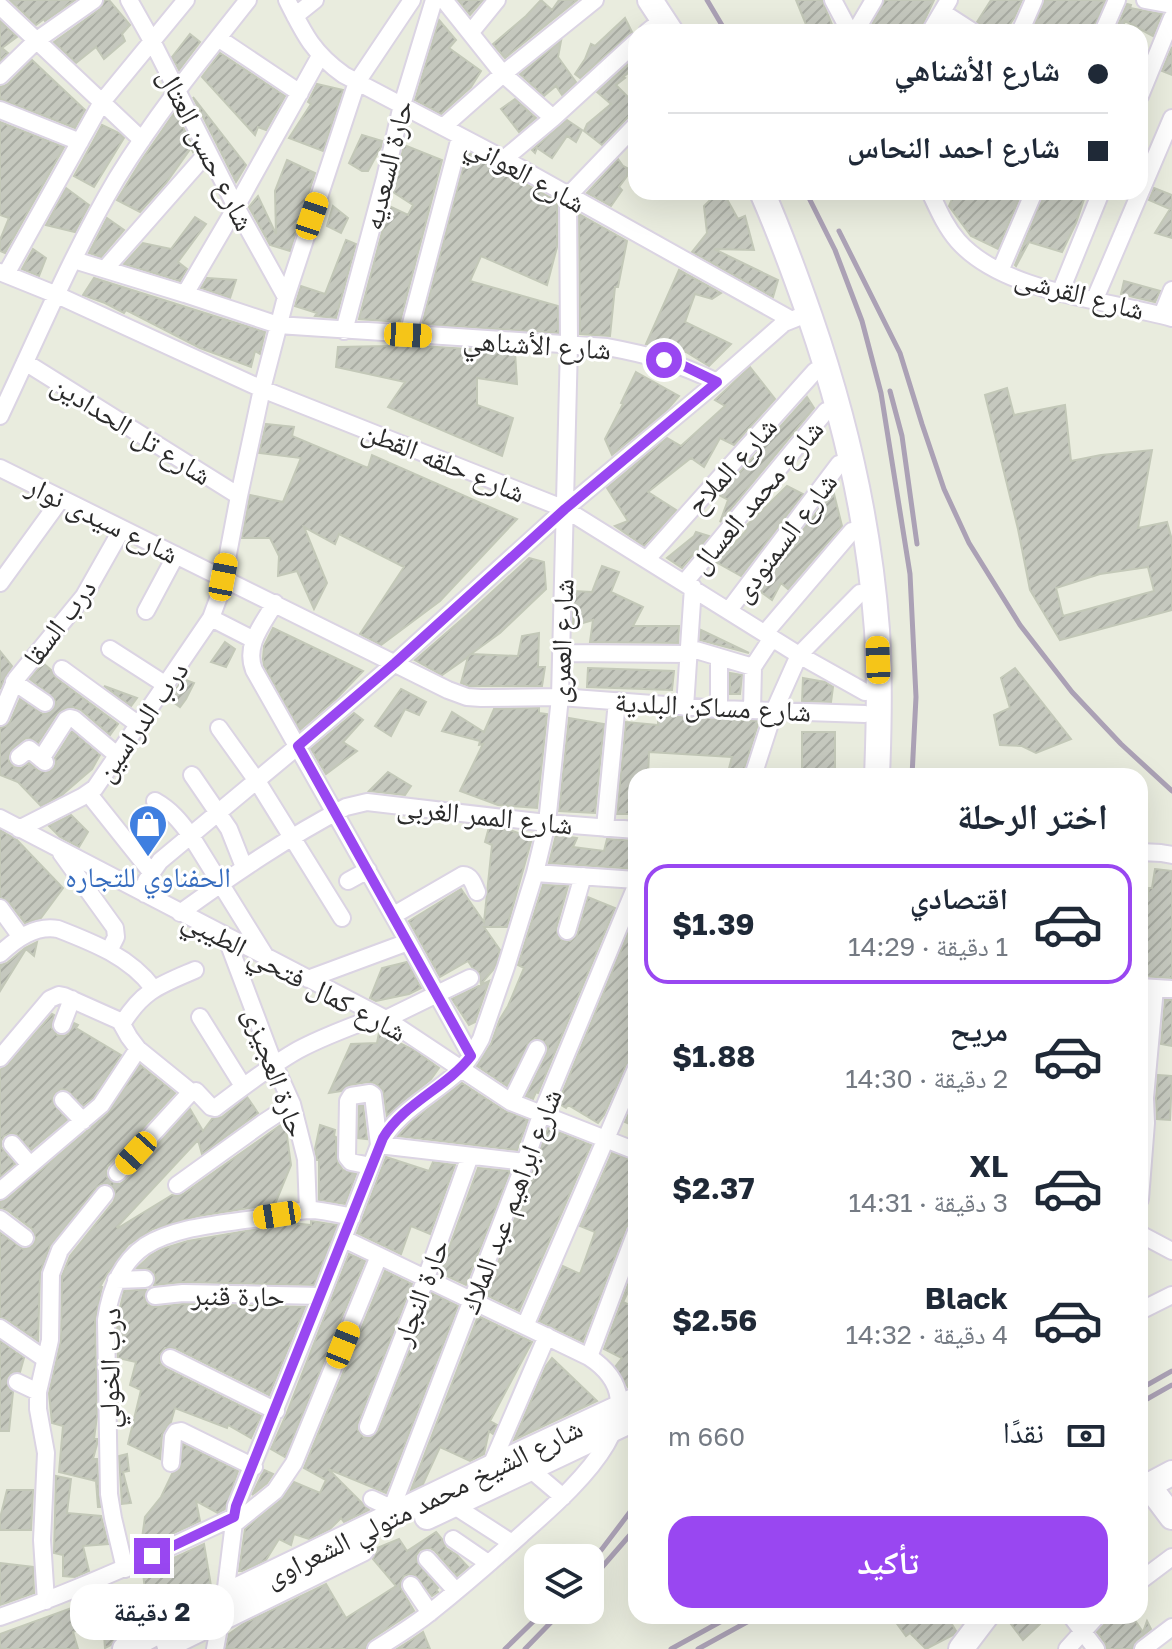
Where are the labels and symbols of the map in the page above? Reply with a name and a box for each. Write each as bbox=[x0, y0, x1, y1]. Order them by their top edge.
street label: شارع حسن العتال bbox=[150, 62, 262, 237]
street label: حارة السعديه bbox=[355, 97, 419, 233]
street label: شارع العواني bbox=[457, 127, 591, 225]
car bbox=[293, 189, 331, 243]
street label: شارع القرشى bbox=[1011, 260, 1148, 328]
car bbox=[383, 322, 433, 348]
street label: شارع الأشناهي bbox=[461, 322, 612, 373]
route start bbox=[646, 342, 682, 378]
street label: شارع تل الحدادين bbox=[45, 367, 218, 493]
street label: شارع الملاح bbox=[679, 410, 785, 522]
street label: شارع حلقه القطن bbox=[357, 413, 530, 511]
street label: شارع محمد العسال bbox=[682, 413, 831, 581]
street label: شارع السمنودى bbox=[725, 466, 845, 609]
street label: شارع سيدى نوار bbox=[20, 468, 184, 572]
car bbox=[207, 551, 239, 603]
street label: درب السقا bbox=[16, 572, 102, 672]
street label: شارع العمرى bbox=[542, 578, 582, 704]
car bbox=[865, 636, 891, 684]
street label: درب الدراسين bbox=[88, 655, 196, 789]
street label: شارع مساكن البلدية bbox=[614, 684, 812, 730]
street label: شارع الممر الغربى bbox=[395, 789, 575, 843]
shop icon: الحفناوي للتجاره bbox=[127, 803, 169, 858]
place label: الحفناوي للتجاره bbox=[65, 860, 231, 900]
street label: شارع كمال فتحي الطيبي bbox=[174, 902, 412, 1054]
street label: حارة العجيزى bbox=[236, 1003, 315, 1142]
street label: شارع ابراهيم عبد الملاك bbox=[452, 1084, 571, 1319]
car bbox=[111, 1127, 161, 1179]
car bbox=[251, 1199, 303, 1231]
street label: حارة النجار bbox=[384, 1234, 455, 1351]
street label: حارة قنبر bbox=[190, 1278, 285, 1312]
street label: درب الخولي bbox=[91, 1307, 134, 1429]
car bbox=[323, 1318, 363, 1372]
street label: شارع الشيخ محمد متولي الشعراوى bbox=[259, 1411, 590, 1600]
route end bbox=[134, 1538, 170, 1574]
callout: 2 دقيقة bbox=[70, 1584, 234, 1640]

